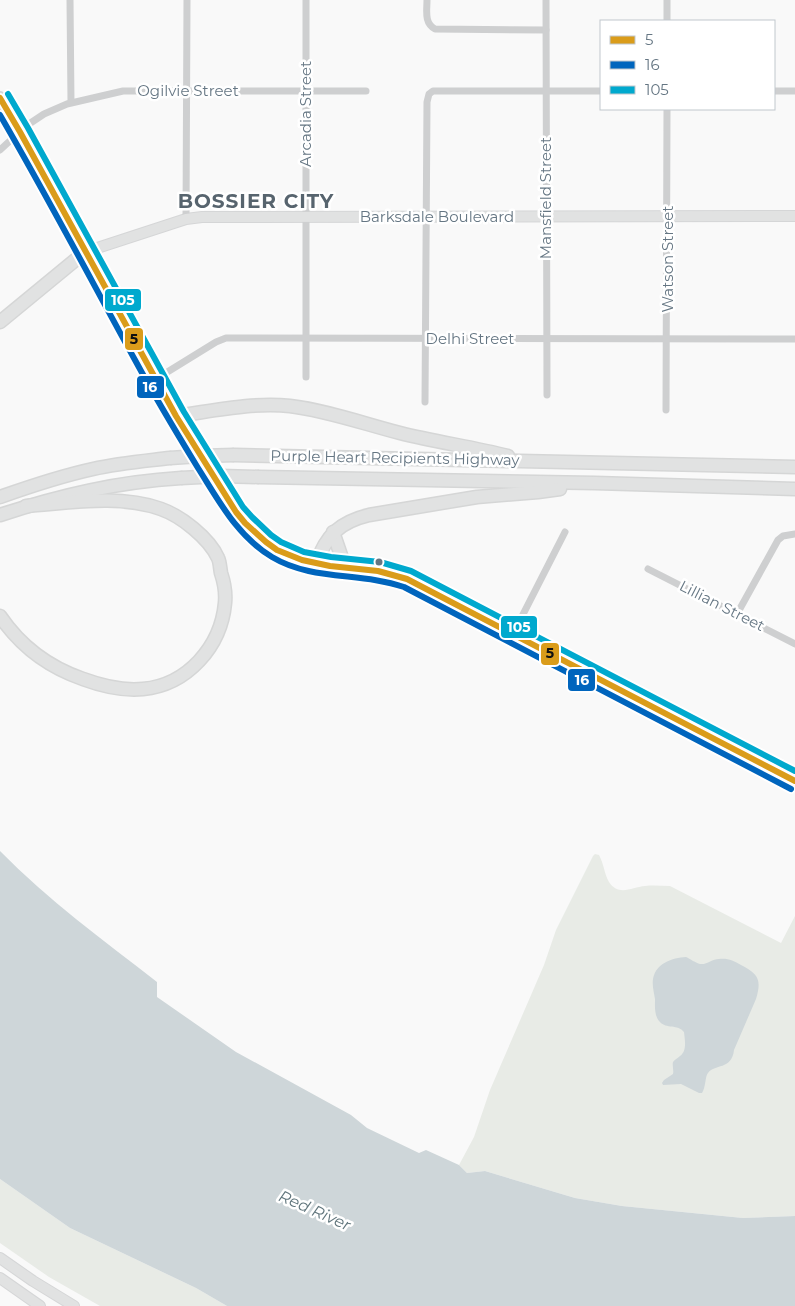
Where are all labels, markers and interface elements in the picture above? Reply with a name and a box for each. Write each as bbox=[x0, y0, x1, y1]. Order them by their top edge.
legend bbox=[600, 20, 775, 110]
text: 5 bbox=[645, 30, 654, 49]
text: 16 bbox=[645, 55, 660, 74]
street label: Arcadia Street bbox=[296, 61, 315, 167]
text: 105 bbox=[645, 80, 669, 99]
street label: Ogilvie Street bbox=[137, 81, 239, 100]
street label: Mansfield Street bbox=[536, 137, 555, 259]
district label: BOSSIER CITY bbox=[178, 189, 334, 213]
street label: Watson Street bbox=[658, 206, 677, 312]
street label: Barksdale Boulevard bbox=[360, 207, 514, 226]
line badge: 105 bbox=[104, 288, 142, 312]
text: 105 bbox=[111, 291, 135, 309]
line badge: 5 bbox=[124, 327, 144, 351]
street label: Delhi Street bbox=[426, 329, 514, 348]
text: 5 bbox=[130, 330, 138, 348]
line badge: 16 bbox=[136, 375, 165, 399]
text: 16 bbox=[143, 378, 157, 396]
street label: Purple Heart Recipients Highway bbox=[270, 446, 521, 469]
unlabelled marker bbox=[374, 557, 384, 567]
street label: Lillian Street bbox=[676, 576, 768, 635]
line badge: 105 bbox=[500, 615, 538, 639]
text: 105 bbox=[507, 618, 531, 636]
line badge: 5 bbox=[540, 642, 560, 666]
text: 5 bbox=[546, 644, 554, 662]
line badge: 16 bbox=[567, 668, 596, 692]
text: 16 bbox=[575, 671, 589, 689]
water label: Red River bbox=[276, 1186, 354, 1235]

